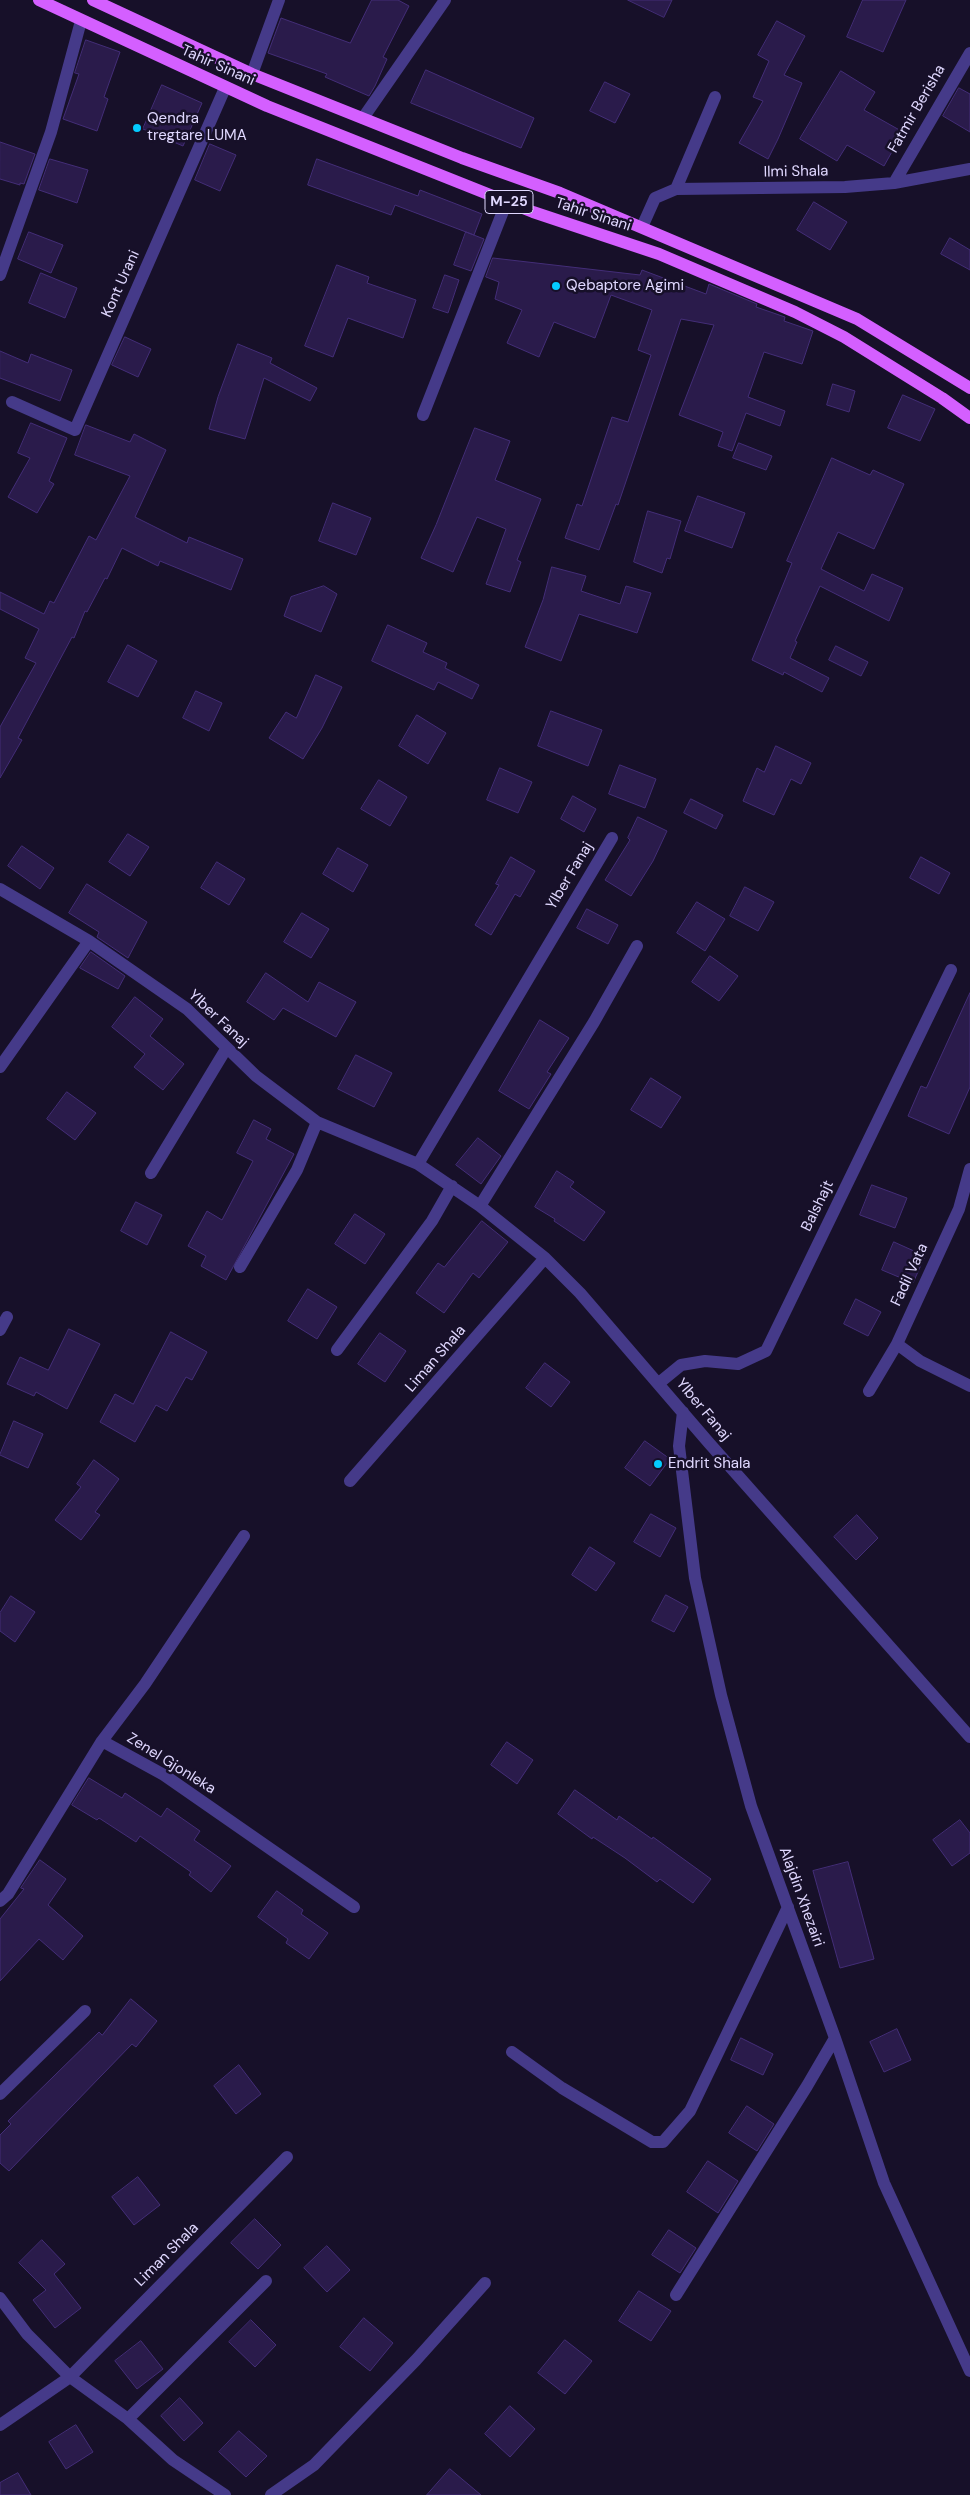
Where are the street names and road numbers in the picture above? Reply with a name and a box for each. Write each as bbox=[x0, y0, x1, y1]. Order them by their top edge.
street label: Tahir Sinani bbox=[178, 42, 258, 90]
street label: Fatmir Berisha bbox=[884, 62, 950, 156]
street label: Ilmi Shala bbox=[763, 162, 829, 182]
road number: M-25 bbox=[485, 190, 533, 213]
street label: Tahir Sinani bbox=[553, 194, 633, 236]
street label: Kont Urani bbox=[98, 248, 144, 320]
street label: Ylber Fanaj bbox=[543, 839, 597, 913]
street label: Ylber Fanaj bbox=[184, 987, 252, 1051]
street label: Balshajt bbox=[798, 1178, 838, 1234]
street label: Fadil Vata bbox=[888, 1241, 932, 1309]
street label: Liman Shala bbox=[402, 1322, 470, 1396]
street label: Ylber Fanaj bbox=[672, 1375, 734, 1445]
street label: Zenel Gjonleka bbox=[123, 1730, 219, 1798]
street label: Alajdin Xhezairi bbox=[775, 1845, 827, 1949]
street label: Liman Shala bbox=[131, 2219, 203, 2291]

